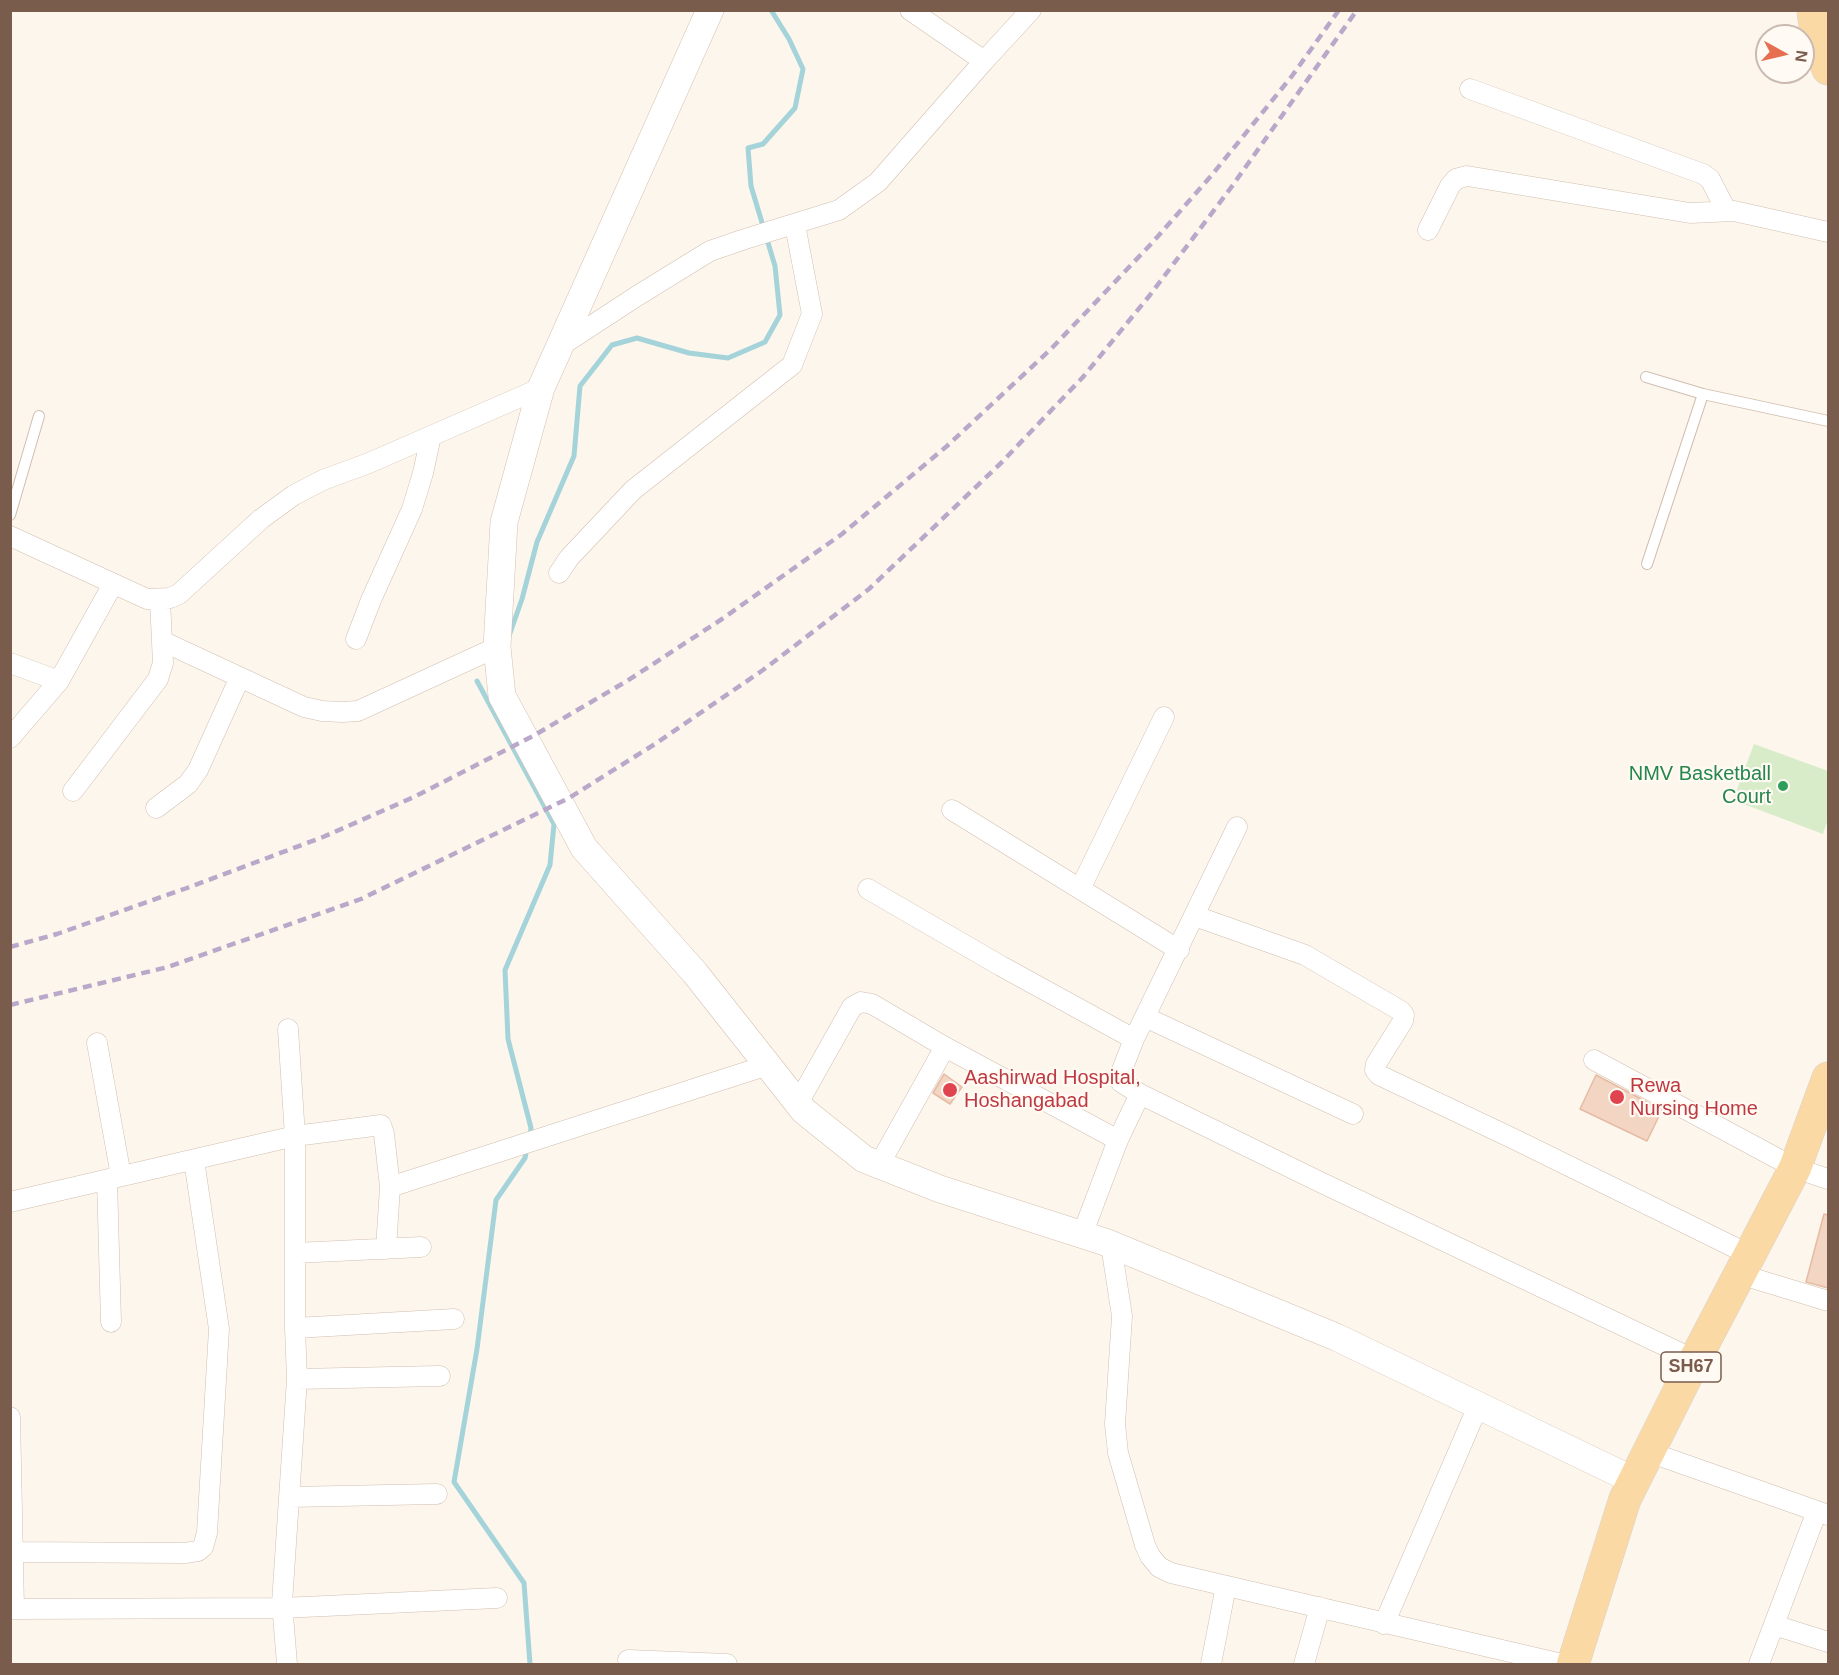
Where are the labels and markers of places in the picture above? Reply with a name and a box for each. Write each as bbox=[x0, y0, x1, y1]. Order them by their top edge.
place label: NMV Basketball Court bbox=[1629, 762, 1771, 809]
marker: NMV Basketball Court bbox=[1776, 779, 1790, 793]
place label: Aashirwad Hospital, Hoshangabad bbox=[964, 1066, 1141, 1113]
place label: Rewa Nursing Home bbox=[1630, 1074, 1758, 1121]
marker: Aashirwad Hospital, Hoshangabad bbox=[941, 1081, 959, 1099]
marker: Rewa Nursing Home bbox=[1608, 1088, 1626, 1106]

